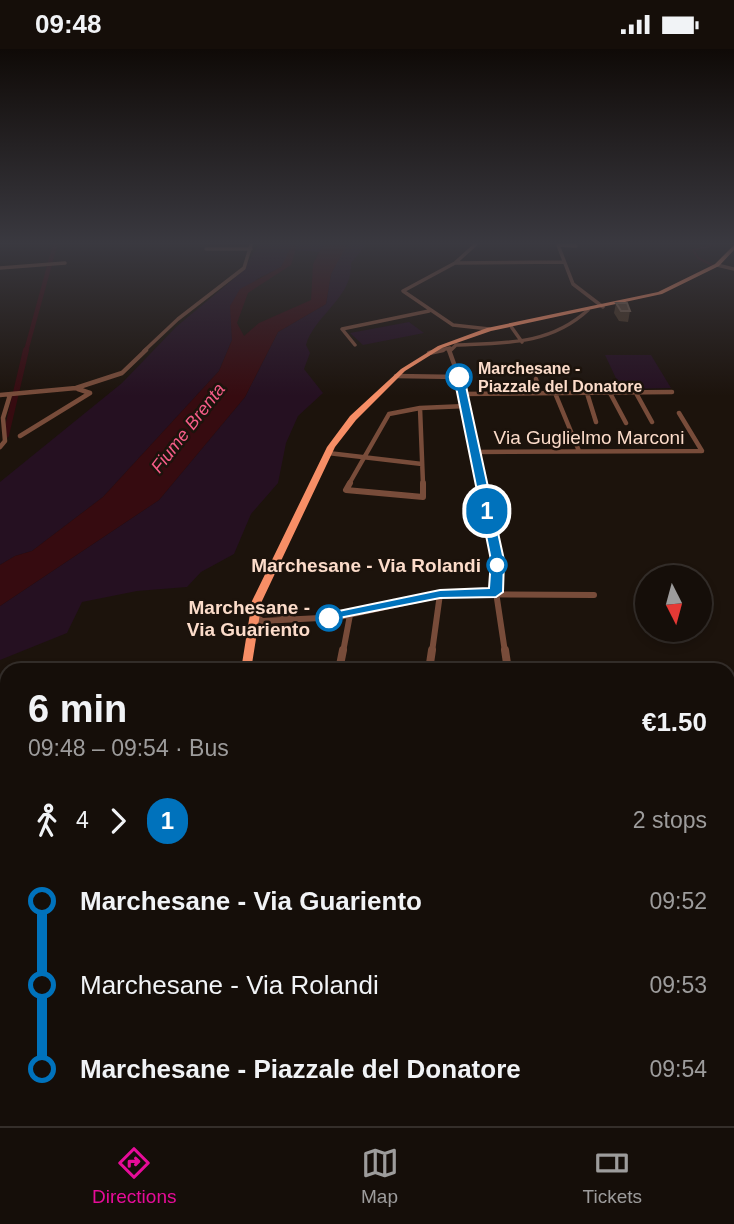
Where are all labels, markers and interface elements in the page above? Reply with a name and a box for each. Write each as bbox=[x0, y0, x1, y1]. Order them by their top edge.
text: 09:48 bbox=[35, 9, 102, 39]
place label: Marchesane - Piazzale del Donatore bbox=[478, 360, 643, 395]
marker: Marchesane - Piazzale del Donatore bbox=[446, 364, 472, 390]
water label: Fiume Brenta bbox=[147, 379, 229, 477]
street label: Via Guglielmo Marconi bbox=[494, 427, 684, 448]
line badge: 1 bbox=[464, 488, 510, 534]
text: 1 bbox=[480, 497, 494, 524]
place label: Marchesane - Via Rolandi bbox=[251, 555, 481, 576]
marker: Marchesane - Via Rolandi bbox=[487, 555, 507, 575]
north arrow bbox=[635, 565, 712, 642]
map controls bbox=[635, 565, 712, 642]
place label: Marchesane - Via Guariento bbox=[187, 597, 310, 640]
marker: Marchesane - Via Guariento bbox=[316, 605, 342, 631]
text: 6 min bbox=[28, 688, 127, 730]
text: €1.50 bbox=[642, 707, 707, 737]
text: 09:48 – 09:54 · Bus bbox=[28, 735, 229, 761]
icon: walk bbox=[28, 802, 66, 840]
icon: forward bbox=[99, 802, 137, 840]
text: 4 bbox=[76, 807, 89, 833]
text: 1 bbox=[161, 807, 174, 834]
text: 2 stops bbox=[633, 807, 707, 833]
text: Marchesane - Via Guariento bbox=[80, 886, 422, 916]
text: 09:52 bbox=[649, 888, 707, 914]
text: Marchesane - Via Rolandi bbox=[80, 970, 379, 1000]
text: 09:53 bbox=[649, 972, 707, 998]
text: Marchesane - Piazzale del Donatore bbox=[80, 1054, 521, 1084]
text: 09:54 bbox=[649, 1056, 707, 1082]
tab: Directions bbox=[92, 1144, 176, 1208]
tab: Map bbox=[361, 1144, 399, 1208]
tab: Tickets bbox=[583, 1144, 642, 1208]

